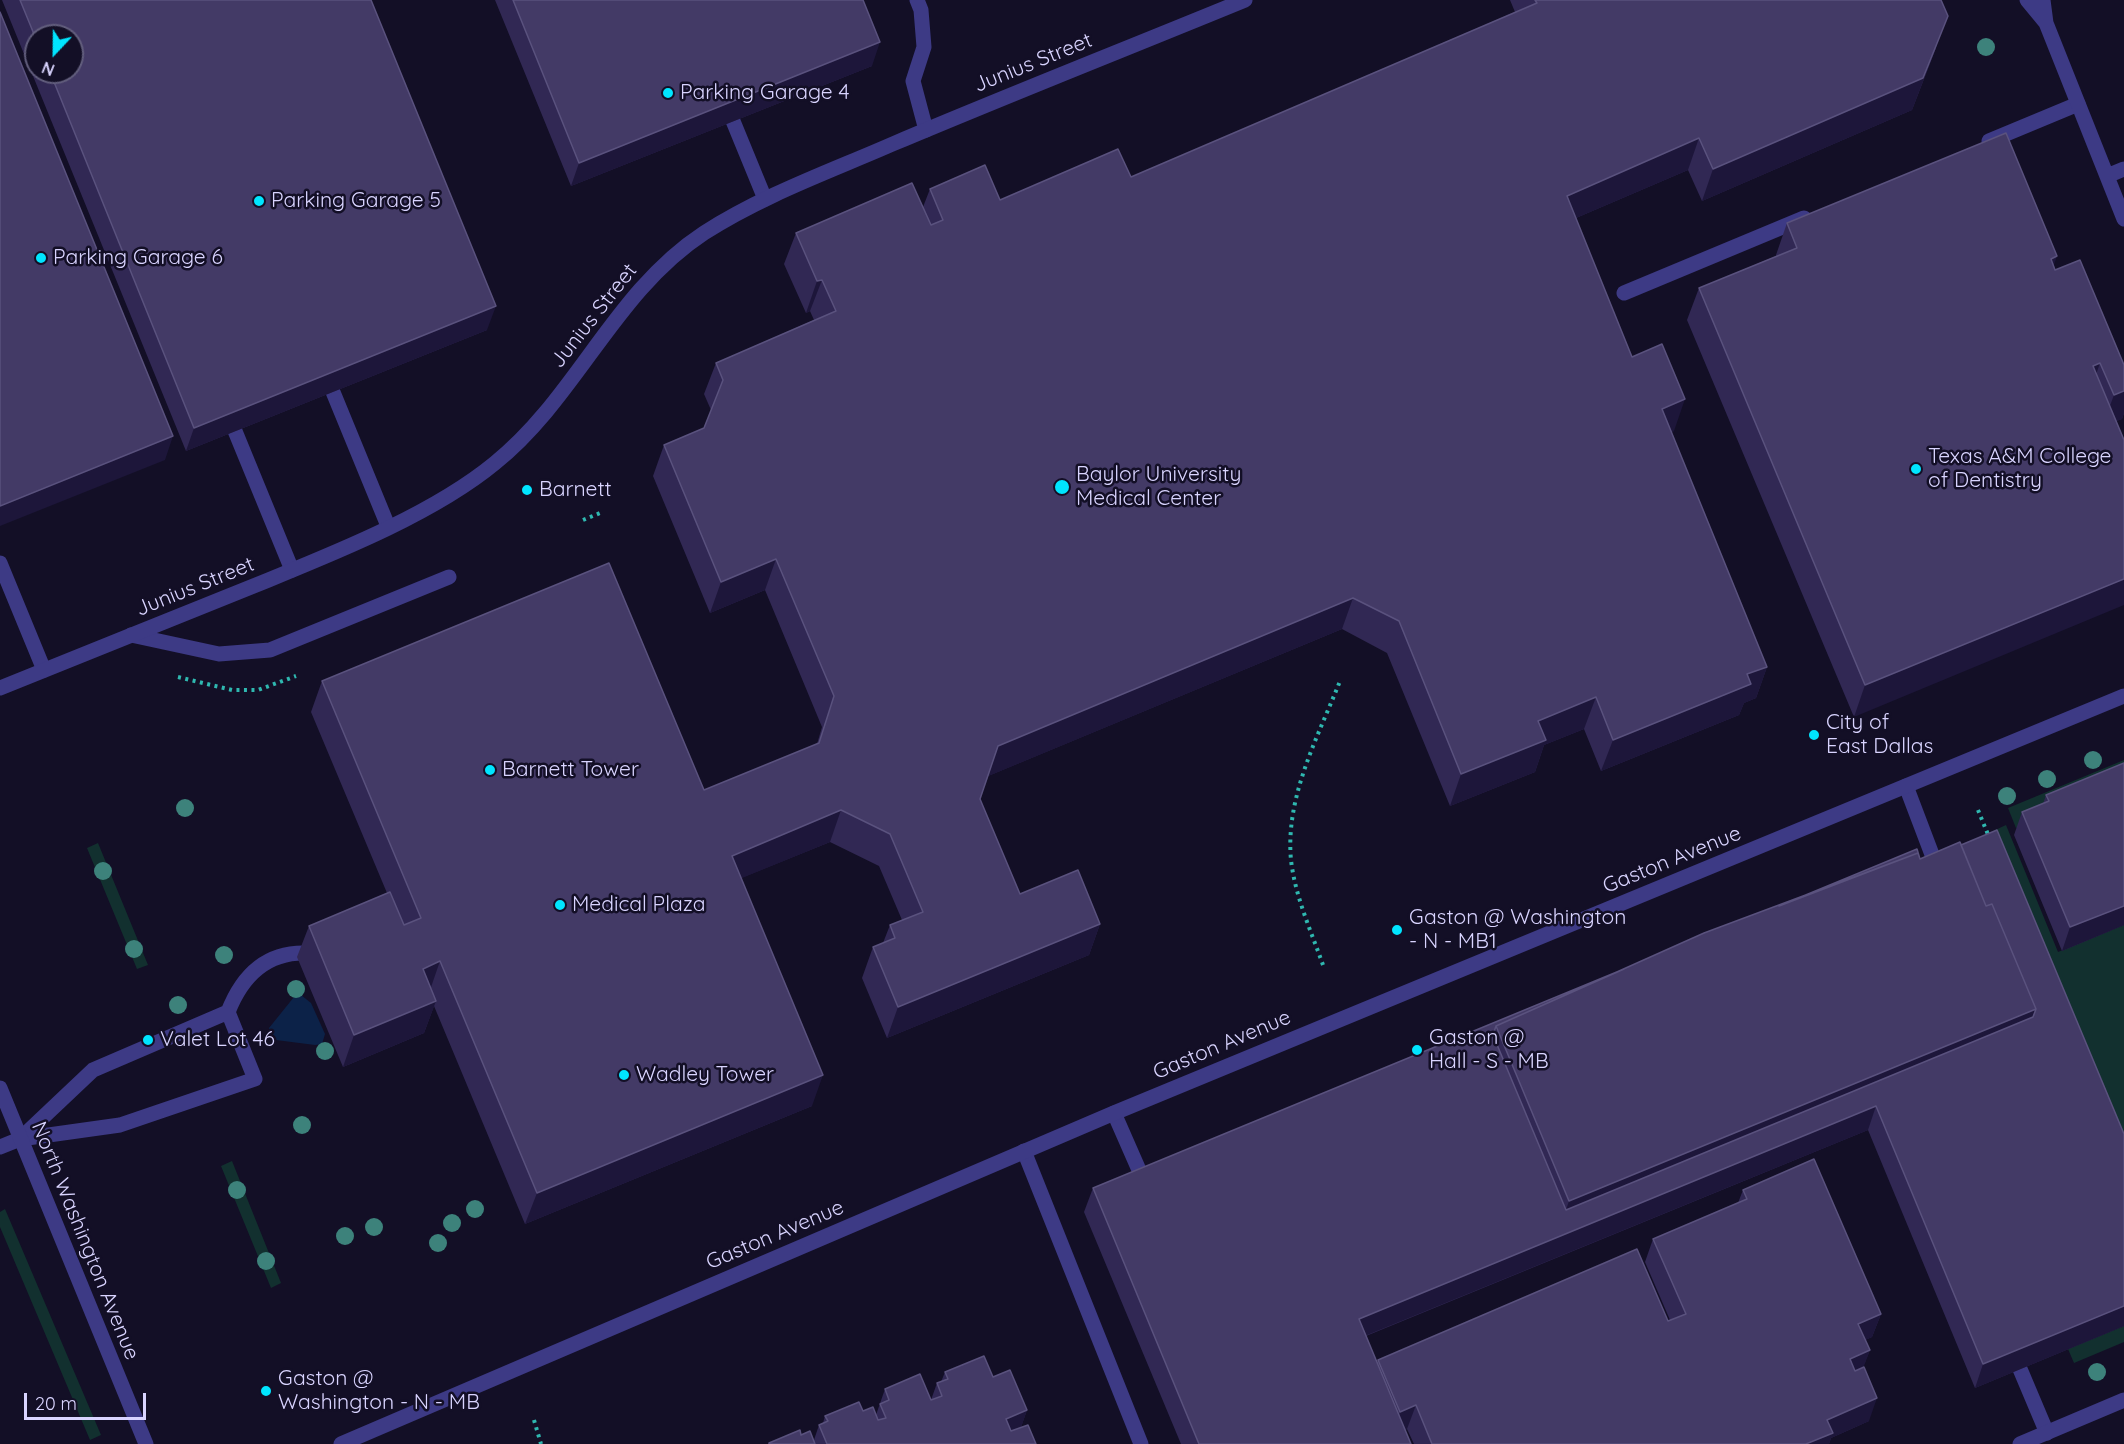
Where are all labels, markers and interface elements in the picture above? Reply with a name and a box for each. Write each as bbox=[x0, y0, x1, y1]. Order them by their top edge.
north arrow bbox=[24, 24, 84, 84]
street label: Junius Street bbox=[970, 28, 1096, 98]
text: N bbox=[39, 57, 57, 80]
place label: Parking Garage 4 bbox=[680, 80, 849, 106]
marker: Parking Garage 4 bbox=[661, 86, 675, 100]
place label: Parking Garage 5 bbox=[271, 188, 441, 214]
marker: Parking Garage 5 bbox=[252, 194, 266, 208]
place label: Parking Garage 6 bbox=[53, 245, 223, 271]
marker: Parking Garage 6 bbox=[34, 251, 48, 265]
street label: Junius Street bbox=[545, 259, 643, 373]
place label: Texas A&M College of Dentistry bbox=[1928, 444, 2111, 494]
place label: Baylor University Medical Center bbox=[1076, 462, 1241, 512]
marker: Texas A&M College of Dentistry bbox=[1909, 462, 1923, 476]
place label: Barnett bbox=[539, 477, 612, 503]
marker: Baylor University Medical Center bbox=[1053, 478, 1071, 496]
marker: Barnett bbox=[520, 483, 534, 497]
street label: Junius Street bbox=[132, 552, 258, 622]
place label: City of East Dallas bbox=[1826, 710, 1933, 760]
marker: City of East Dallas bbox=[1807, 728, 1821, 742]
place label: Barnett Tower bbox=[502, 757, 639, 783]
marker: Barnett Tower bbox=[483, 763, 497, 777]
street label: Gaston Avenue bbox=[1599, 821, 1745, 899]
place label: Medical Plaza bbox=[572, 892, 705, 918]
marker: Medical Plaza bbox=[553, 898, 567, 912]
place label: Gaston @ Washington - N - MB1 bbox=[1409, 905, 1626, 955]
marker: Gaston @ Washington - N - MB1 bbox=[1390, 923, 1404, 937]
street label: Gaston Avenue bbox=[1149, 1005, 1295, 1085]
place label: Gaston @ Hall - S - MB bbox=[1429, 1025, 1549, 1075]
place label: Valet Lot 46 bbox=[160, 1027, 275, 1053]
marker: Valet Lot 46 bbox=[141, 1033, 155, 1047]
marker: Gaston @ Hall - S - MB bbox=[1410, 1043, 1424, 1057]
place label: Wadley Tower bbox=[636, 1062, 774, 1088]
marker: Wadley Tower bbox=[617, 1068, 631, 1082]
street label: North Washington Avenue bbox=[26, 1118, 144, 1364]
street label: Gaston Avenue bbox=[702, 1195, 848, 1275]
place label: Gaston @ Washington - N - MB bbox=[278, 1366, 480, 1416]
scale bar bbox=[27, 1381, 148, 1419]
marker: Gaston @ Washington - N - MB bbox=[259, 1384, 273, 1398]
text: 20 m bbox=[35, 1392, 77, 1415]

